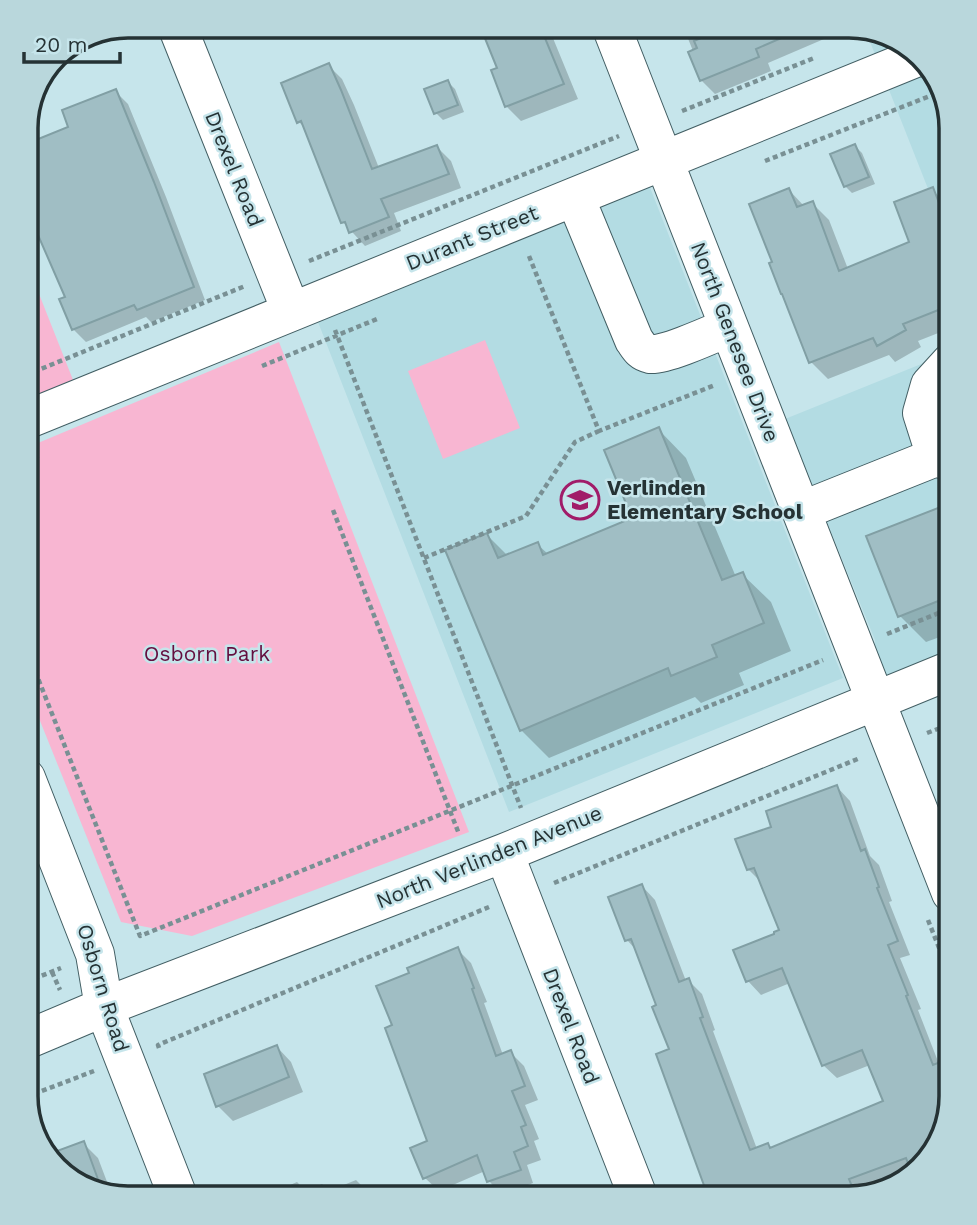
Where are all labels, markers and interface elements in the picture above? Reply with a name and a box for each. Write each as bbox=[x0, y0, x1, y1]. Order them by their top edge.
scale bar bbox=[24, 21, 121, 65]
text: 20 m bbox=[35, 32, 87, 57]
street label: Drexel Road bbox=[200, 108, 269, 230]
street label: Durant Street bbox=[402, 200, 542, 275]
street label: North Genesee Drive bbox=[686, 238, 785, 445]
place label: Verlinden Elementary School bbox=[607, 475, 803, 524]
school or university icon: Verlinden Elementary School bbox=[559, 479, 601, 521]
park label: Osborn Park bbox=[144, 641, 270, 666]
street label: North Verlinden Avenue bbox=[372, 800, 605, 913]
street label: Osborn Road bbox=[72, 921, 135, 1055]
street label: Drexel Road bbox=[538, 964, 605, 1087]

